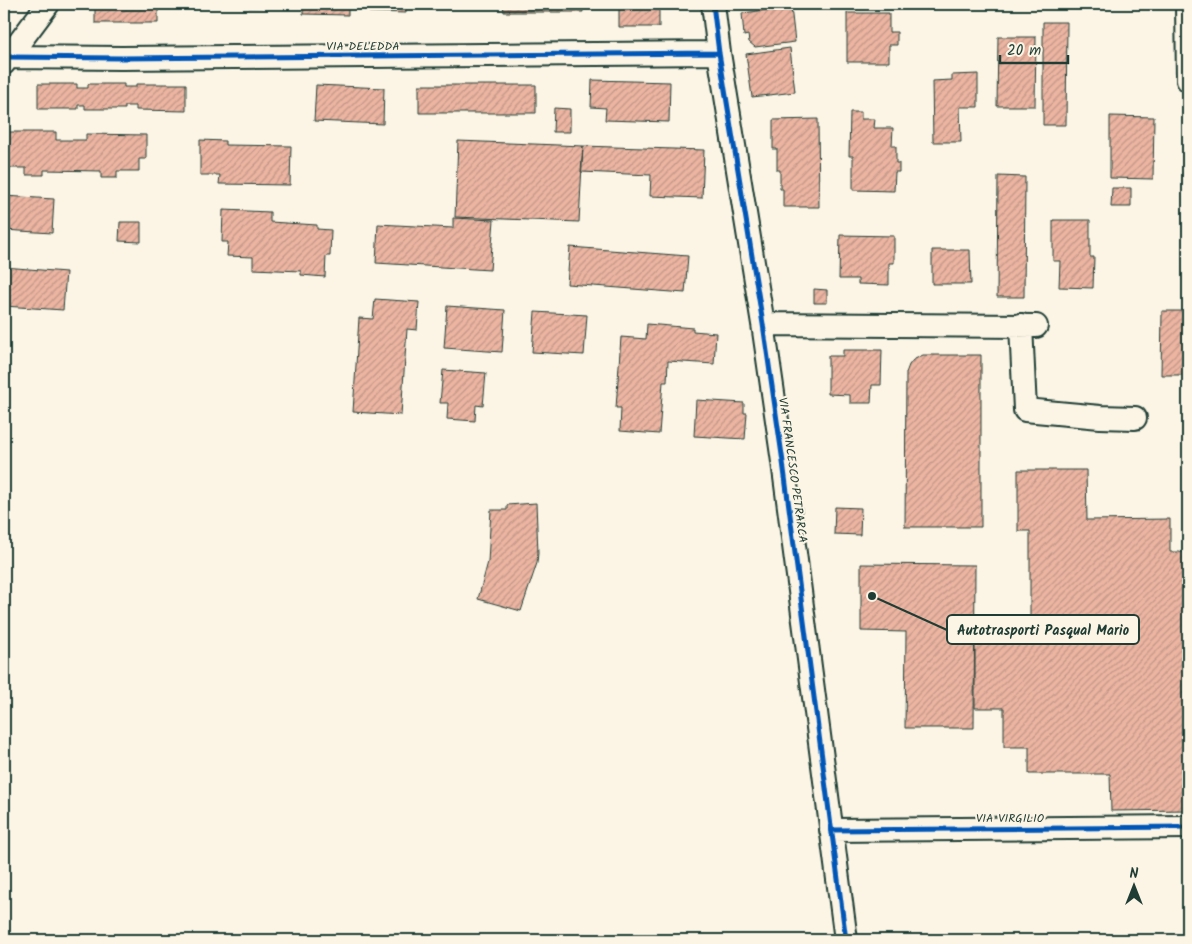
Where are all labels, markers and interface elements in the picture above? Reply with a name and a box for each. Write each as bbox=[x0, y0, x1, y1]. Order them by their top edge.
scale bar bbox=[1000, 32, 1067, 64]
street label: VIA DELEDDA bbox=[326, 37, 400, 56]
text: 20 m bbox=[1007, 39, 1041, 63]
street label: VIA FRANCESCO PETRARCA bbox=[773, 396, 812, 544]
callout: Autotrasporti Pasqual Mario bbox=[947, 615, 1139, 644]
text: Autotrasporti Pasqual Mario bbox=[957, 620, 1130, 642]
street label: VIA VIRGILIO bbox=[976, 809, 1045, 828]
north arrow bbox=[1110, 862, 1160, 912]
text: N bbox=[1130, 863, 1139, 885]

